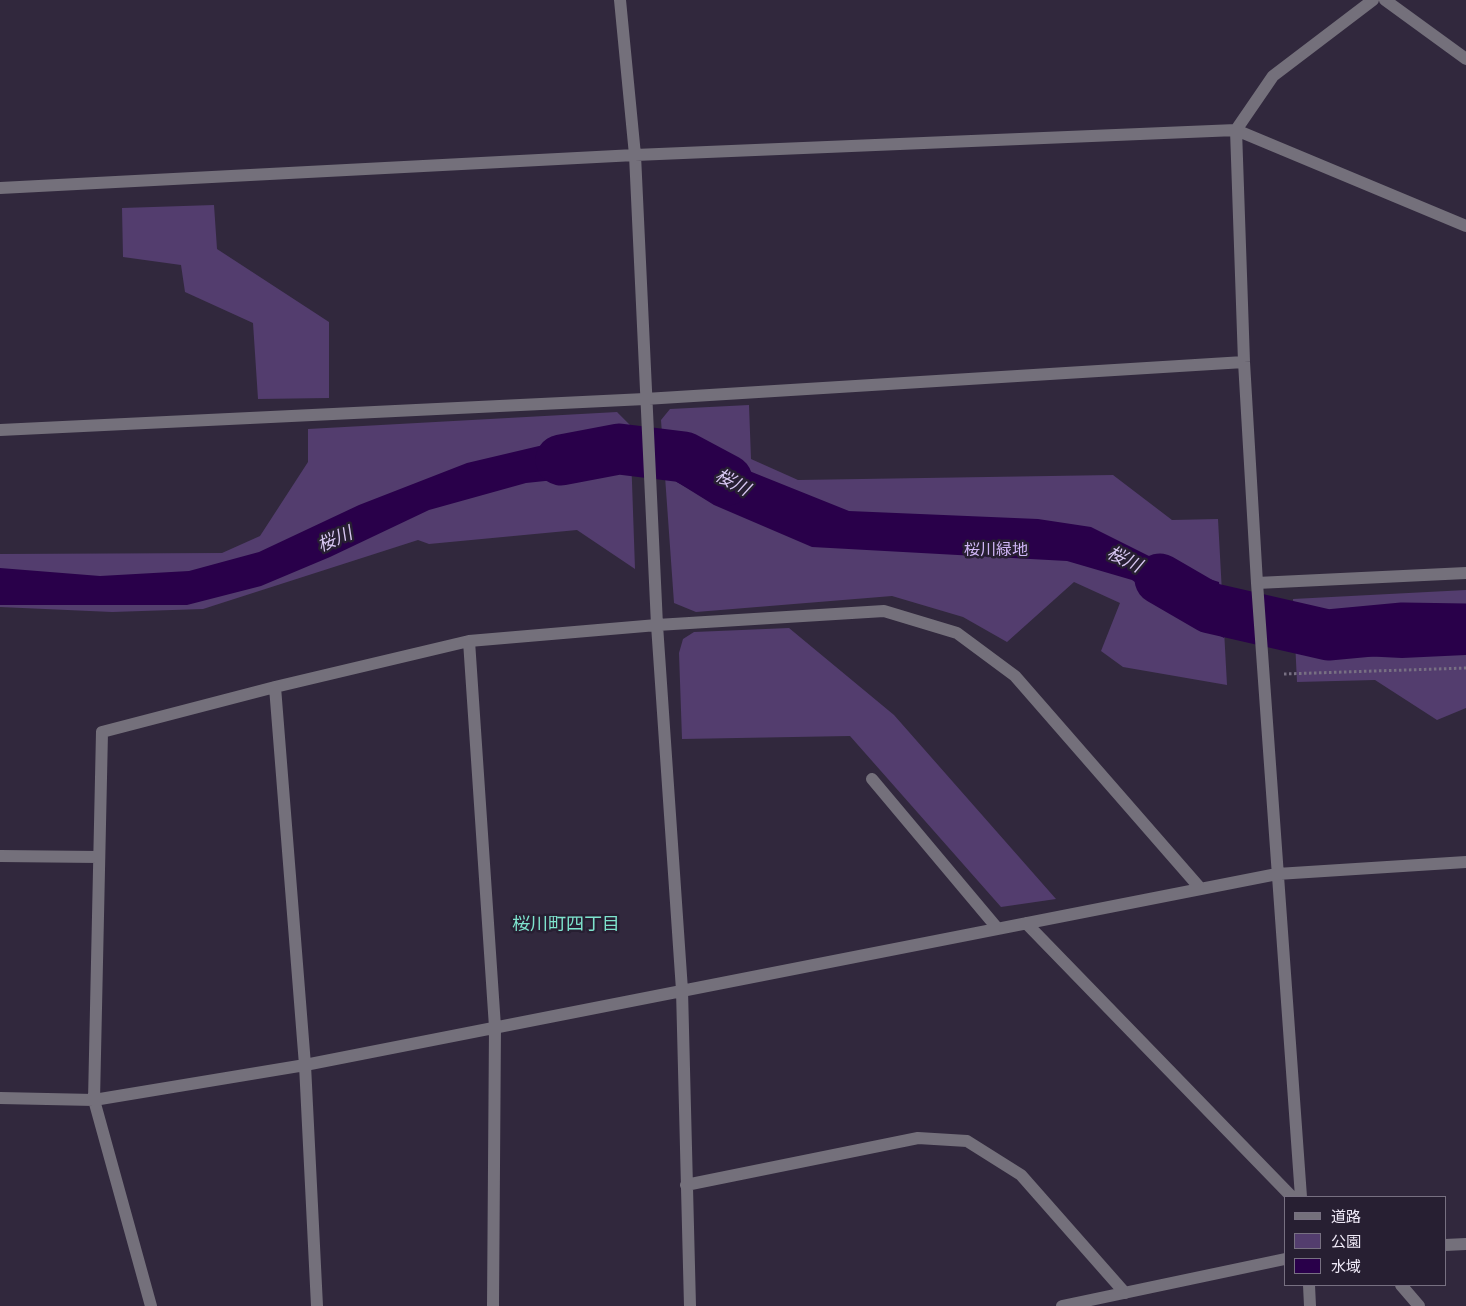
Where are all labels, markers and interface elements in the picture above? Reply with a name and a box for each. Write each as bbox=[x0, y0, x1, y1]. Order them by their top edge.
water label: 桜川 bbox=[711, 465, 753, 501]
water label: 桜川 bbox=[314, 523, 356, 557]
park label: 桜川緑地 bbox=[964, 541, 1028, 561]
water label: 桜川 bbox=[1103, 542, 1145, 578]
district label: 桜川町四丁目 bbox=[512, 914, 620, 936]
legend bbox=[1284, 1196, 1446, 1286]
text: 道路 bbox=[1331, 1208, 1361, 1225]
text: 公園 bbox=[1331, 1233, 1361, 1250]
text: 水域 bbox=[1331, 1258, 1361, 1275]

